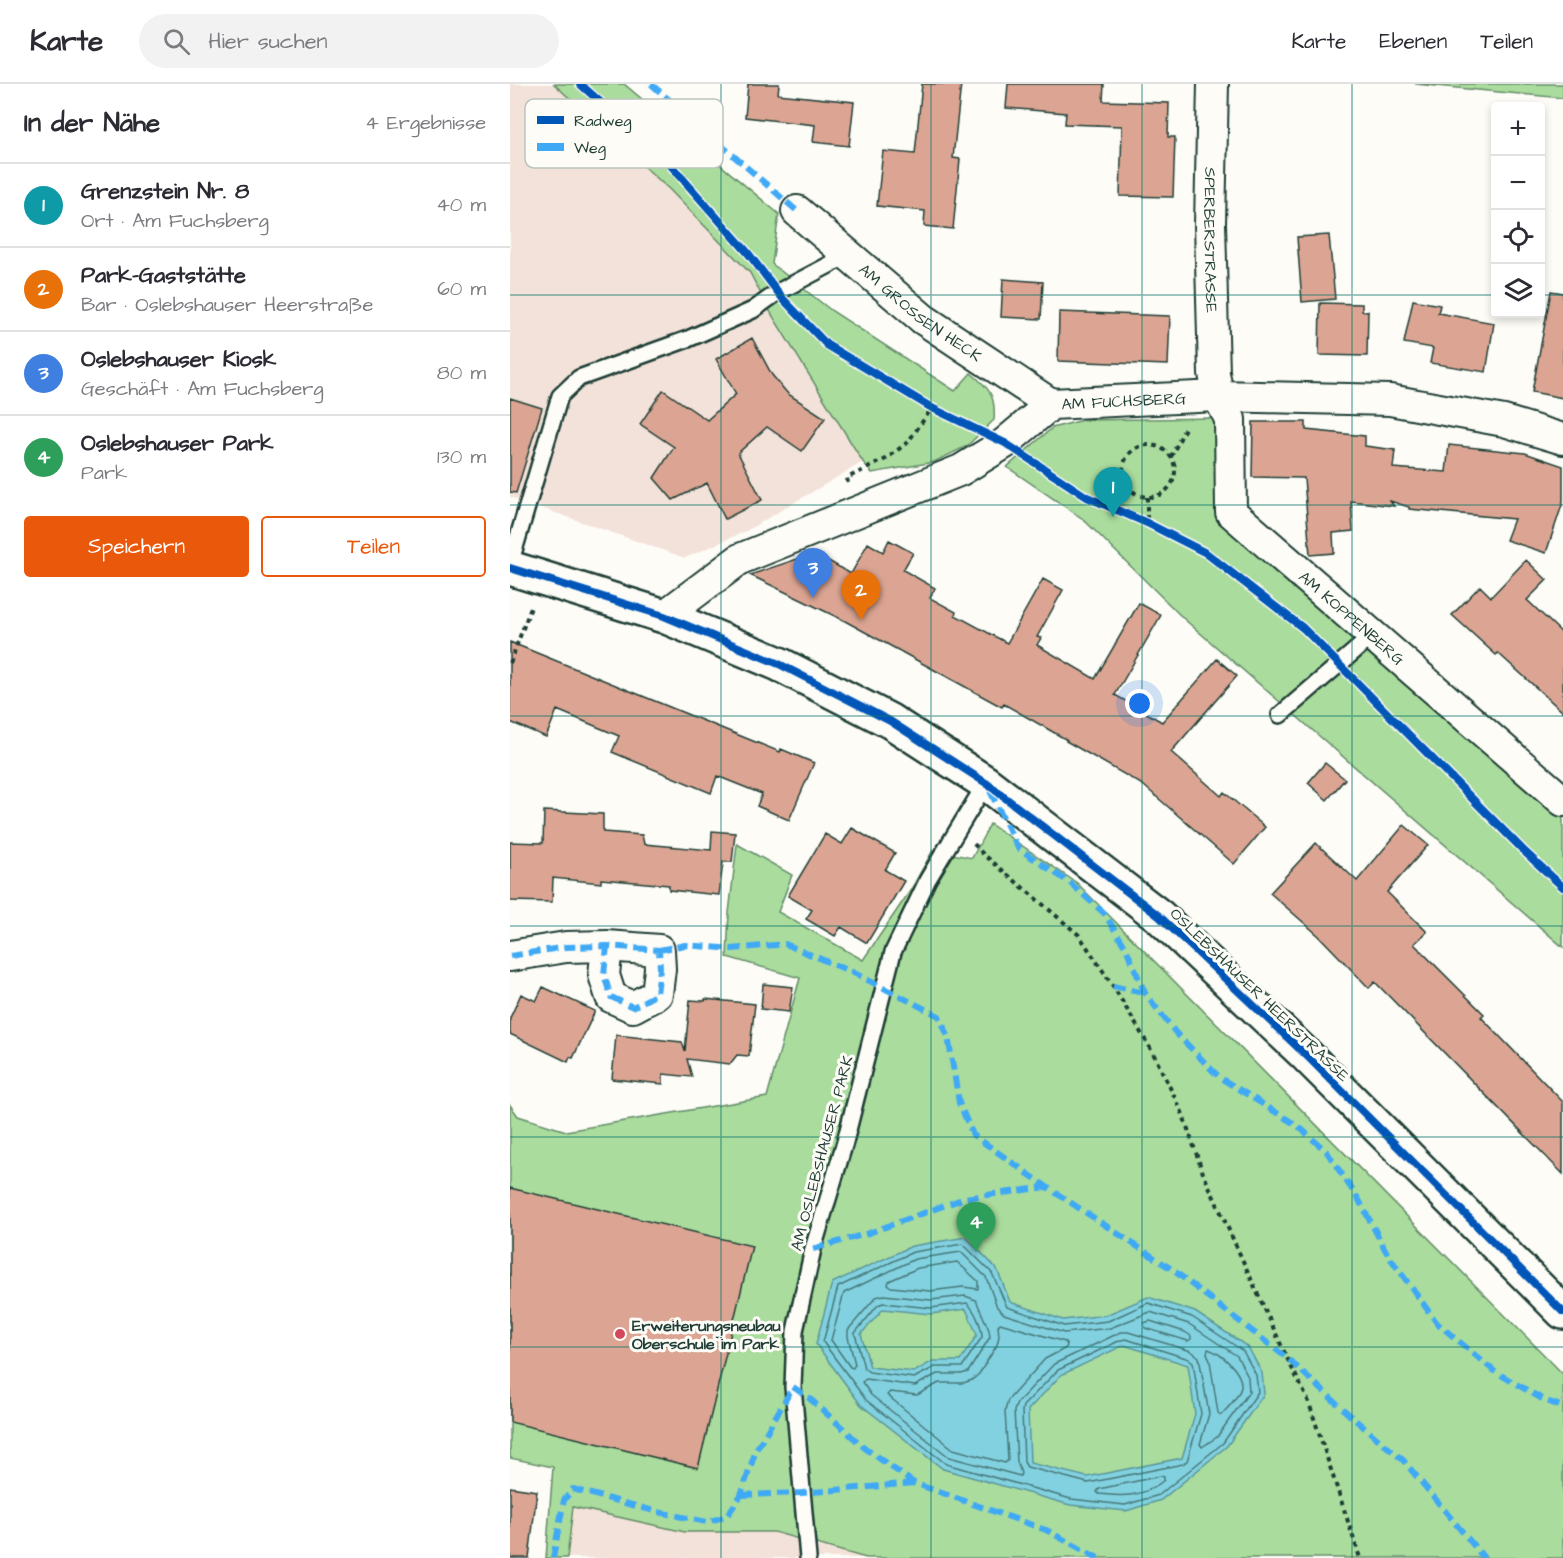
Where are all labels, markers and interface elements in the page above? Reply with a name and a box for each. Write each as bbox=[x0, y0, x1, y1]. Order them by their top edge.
search box bbox=[139, 14, 559, 68]
text: Karte bbox=[30, 22, 103, 61]
icon: search bbox=[160, 25, 193, 58]
text: Hier suchen bbox=[208, 26, 328, 57]
text: Karte bbox=[1291, 27, 1346, 56]
text: Ebenen bbox=[1379, 27, 1447, 56]
text: Teilen bbox=[1480, 27, 1533, 56]
legend bbox=[525, 99, 723, 168]
map controls bbox=[1491, 102, 1545, 318]
button: + bbox=[1491, 102, 1545, 156]
text: In der Nähe bbox=[24, 105, 160, 141]
text: 4 Ergebnisse bbox=[365, 109, 486, 137]
text: Radweg bbox=[574, 110, 632, 133]
text: Weg bbox=[574, 137, 606, 160]
button: − bbox=[1491, 156, 1545, 210]
street label: SPERBERSTRASSE bbox=[1198, 167, 1222, 314]
text: Grenzstein Nr. 8 bbox=[81, 176, 249, 207]
text: 1 bbox=[42, 191, 45, 219]
text: 40 m bbox=[436, 191, 486, 219]
text: Ort · Am Fuchsberg bbox=[81, 207, 269, 235]
button: locate bbox=[1491, 210, 1545, 264]
street label: AM GROSSEN HECK bbox=[854, 259, 986, 367]
text: Park-Gaststätte bbox=[81, 260, 246, 291]
button: layers bbox=[1491, 264, 1545, 318]
text: 2 bbox=[38, 275, 49, 303]
text: 60 m bbox=[437, 275, 486, 303]
text: Bar · Oslebshauser Heerstraße bbox=[81, 291, 373, 319]
text: Oslebshauser Kiosk bbox=[81, 344, 276, 375]
text: 3 bbox=[38, 359, 49, 387]
text: 80 m bbox=[437, 359, 486, 387]
text: Geschäft · Am Fuchsberg bbox=[81, 375, 324, 403]
street label: AM FUCHSBERG bbox=[1061, 388, 1187, 415]
text: Oslebshauser Park bbox=[81, 428, 274, 459]
text: 4 bbox=[37, 443, 50, 471]
text: 130 m bbox=[437, 443, 486, 471]
text: Park bbox=[81, 459, 127, 487]
pin: 1 bbox=[1094, 468, 1132, 517]
button: Speichern bbox=[24, 516, 249, 577]
button: Teilen bbox=[261, 516, 486, 577]
pin: 3 bbox=[794, 548, 832, 598]
street label: AM KOPPENBERG bbox=[1294, 566, 1409, 670]
pin: 2 bbox=[842, 570, 880, 620]
your location bbox=[1125, 689, 1154, 718]
street label: OSLEBSHAUSER HEERSTRASSE bbox=[1165, 903, 1354, 1087]
street label: AM OSLEBSHAUSER PARK bbox=[785, 1053, 859, 1253]
pin: 4 bbox=[956, 1202, 996, 1252]
place label: Erweiterungsneubau Oberschule im Park bbox=[632, 1315, 781, 1355]
marker: Erweiterungsneubau Oberschule im Park bbox=[613, 1327, 627, 1341]

